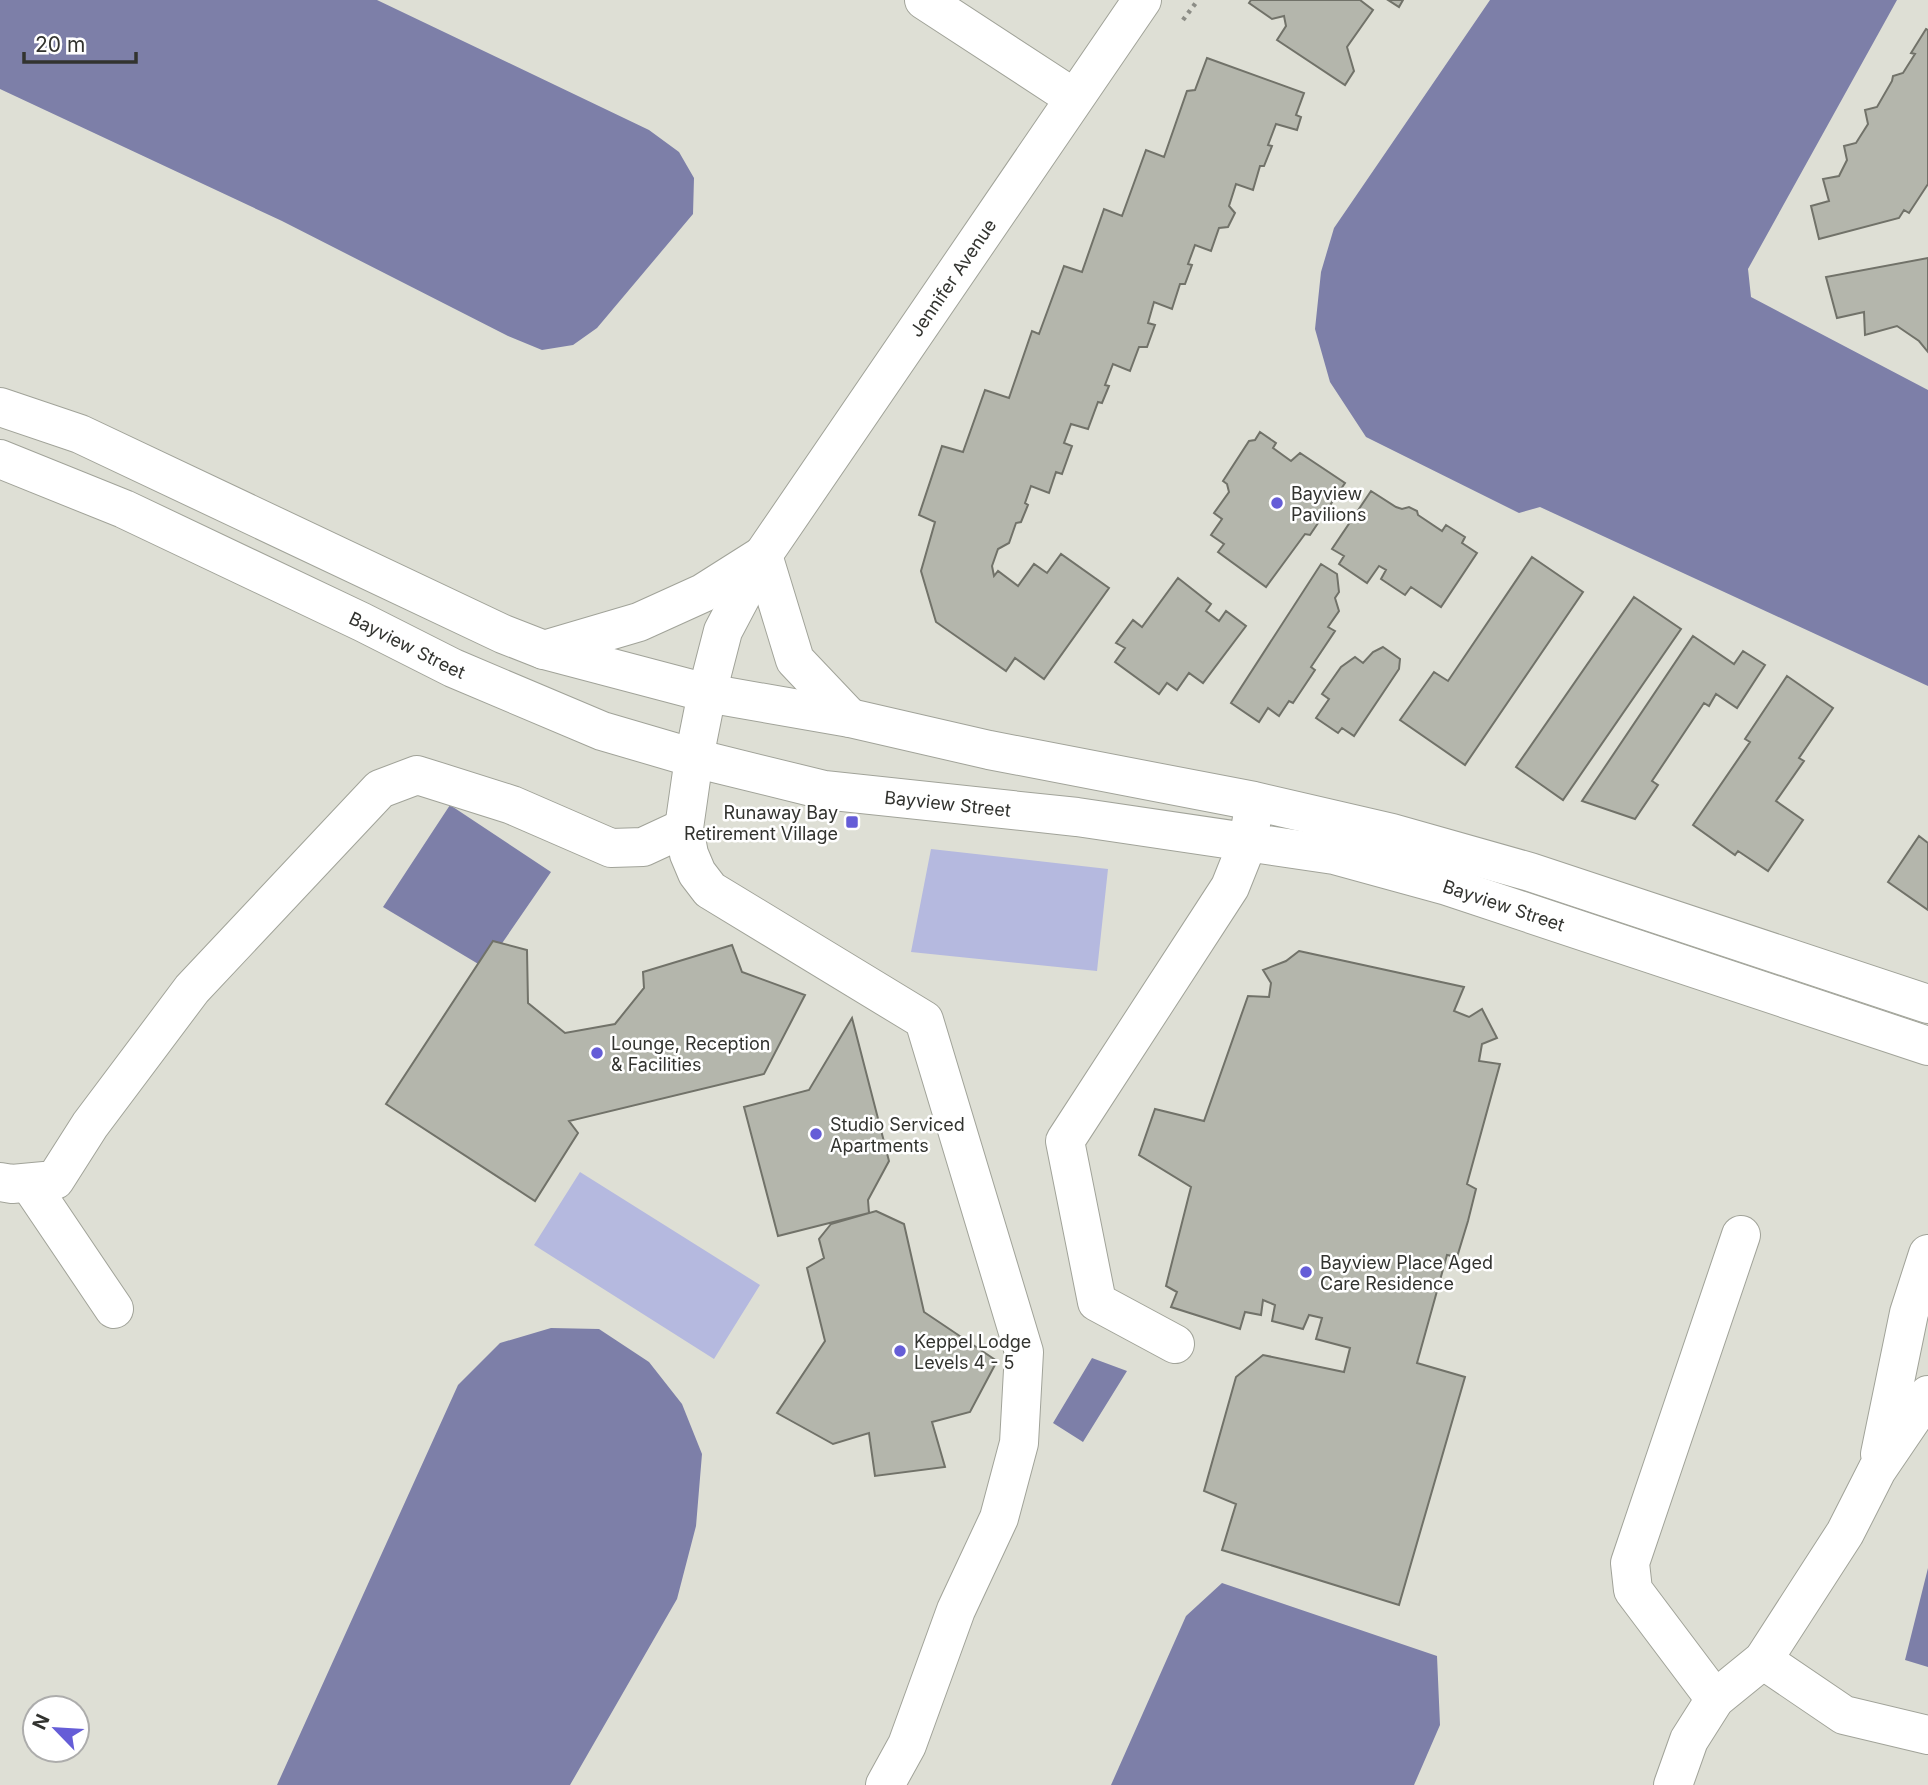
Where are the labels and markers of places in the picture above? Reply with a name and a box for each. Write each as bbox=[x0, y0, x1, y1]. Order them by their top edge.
place label: Bayview Pavilions bbox=[1291, 483, 1366, 525]
marker: Bayview Pavilions bbox=[1269, 495, 1285, 511]
place label: Runaway Bay Retirement Village bbox=[684, 802, 838, 844]
marker: Runaway Bay Retirement Village bbox=[844, 814, 860, 830]
place label: Lounge, Reception & Facilities bbox=[611, 1033, 770, 1075]
marker: Lounge, Reception & Facilities bbox=[589, 1045, 605, 1061]
place label: Studio Serviced Apartments bbox=[830, 1114, 965, 1156]
marker: Studio Serviced Apartments bbox=[808, 1126, 824, 1142]
place label: Bayview Place Aged Care Residence bbox=[1320, 1252, 1493, 1294]
marker: Bayview Place Aged Care Residence bbox=[1298, 1264, 1314, 1280]
place label: Keppel Lodge Levels 4 - 5 bbox=[914, 1331, 1031, 1373]
marker: Keppel Lodge Levels 4 - 5 bbox=[892, 1343, 908, 1359]

